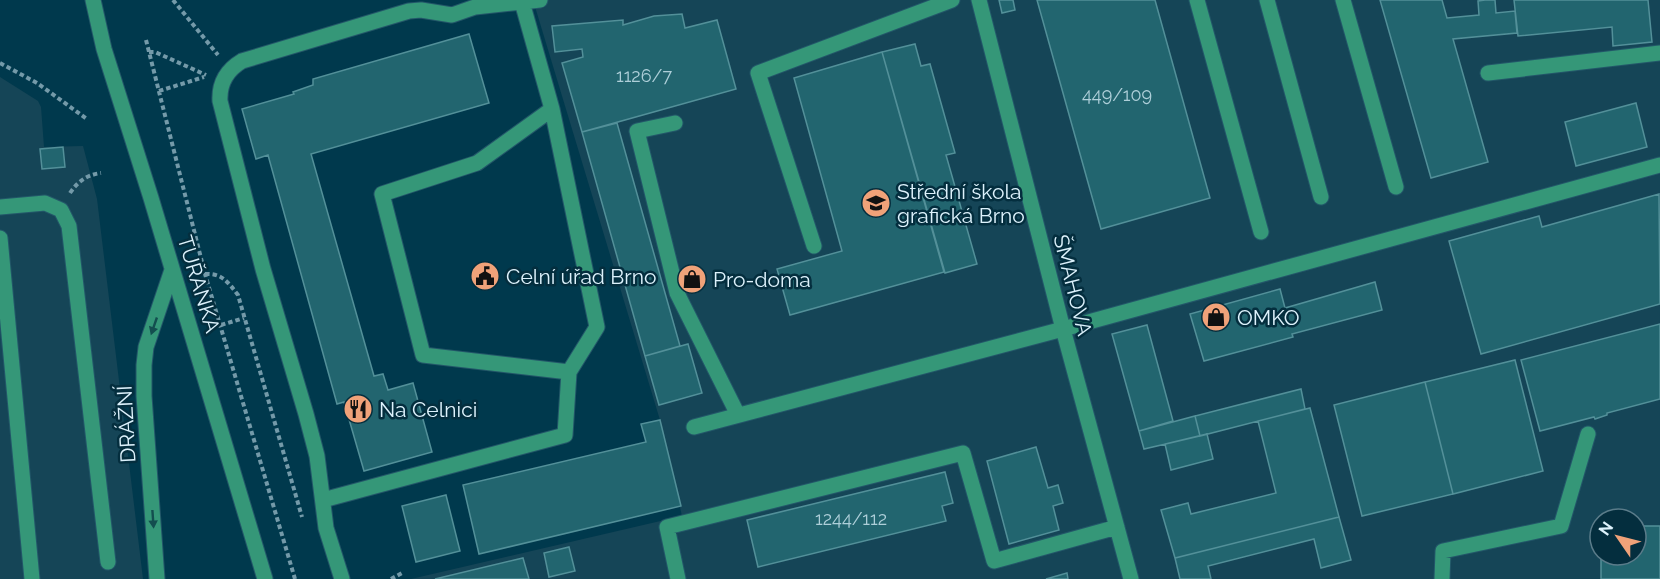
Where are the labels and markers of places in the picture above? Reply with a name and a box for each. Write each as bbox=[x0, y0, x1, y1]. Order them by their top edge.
place label: Střední škola grafická Brno bbox=[897, 179, 1025, 228]
school or university icon: Střední škola grafická Brno bbox=[860, 187, 892, 219]
public building icon: Celní úřad Brno bbox=[469, 260, 501, 292]
shop icon: Pro-doma bbox=[676, 263, 708, 295]
place label: Celní úřad Brno bbox=[506, 264, 656, 289]
place label: Pro-doma bbox=[713, 267, 811, 292]
shop icon: OMKO bbox=[1200, 301, 1232, 333]
place label: OMKO bbox=[1237, 305, 1300, 330]
restaurant icon: Na Celnici bbox=[342, 393, 374, 425]
place label: Na Celnici bbox=[379, 397, 477, 422]

